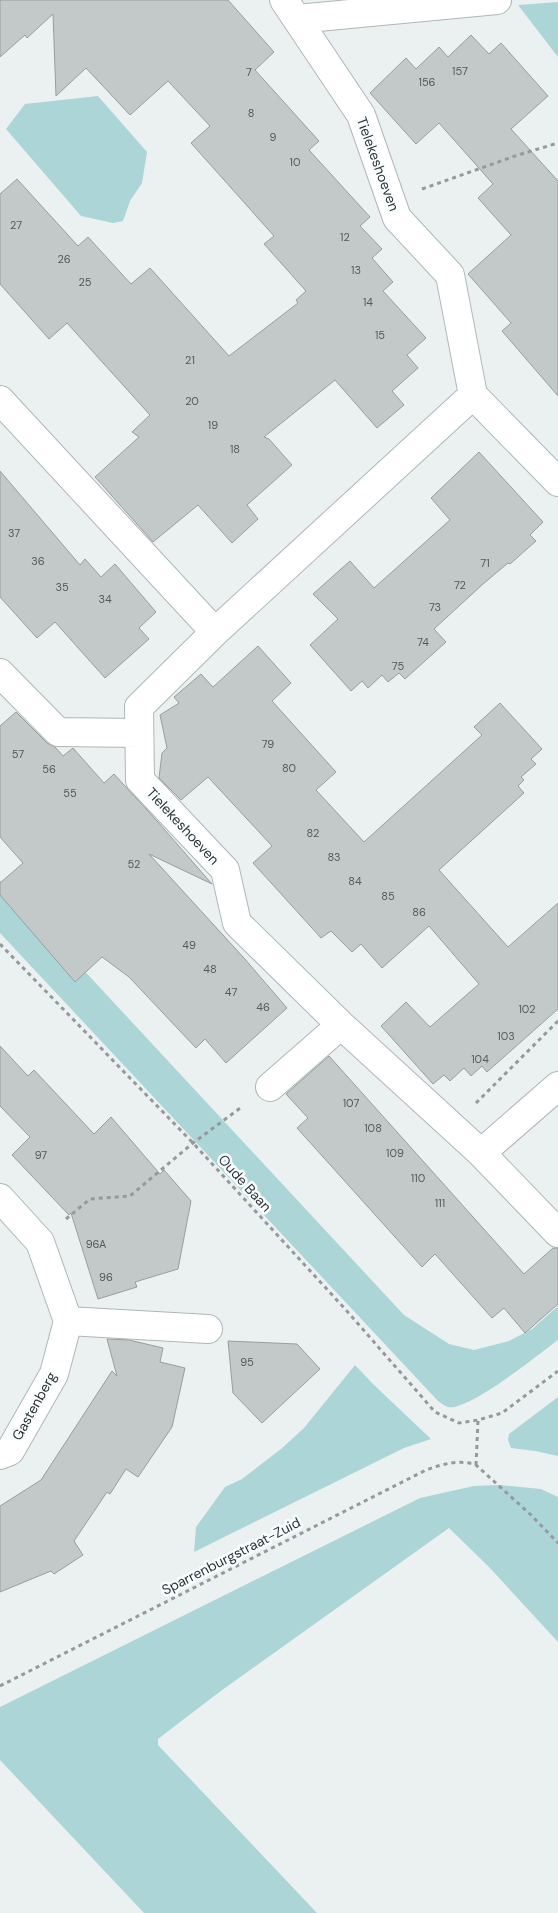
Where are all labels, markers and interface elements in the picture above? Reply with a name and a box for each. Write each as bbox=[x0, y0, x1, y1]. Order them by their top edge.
house number: 157 bbox=[452, 64, 468, 78]
house number: 7 bbox=[246, 65, 252, 79]
house number: 156 bbox=[418, 75, 436, 89]
house number: 8 bbox=[248, 106, 254, 120]
street label: Tielekeshoeven bbox=[353, 114, 403, 214]
house number: 9 bbox=[270, 130, 277, 144]
house number: 10 bbox=[290, 155, 300, 169]
house number: 27 bbox=[10, 218, 22, 232]
house number: 12 bbox=[340, 230, 350, 244]
house number: 26 bbox=[57, 252, 71, 266]
house number: 13 bbox=[351, 263, 361, 277]
house number: 25 bbox=[78, 275, 92, 289]
house number: 14 bbox=[363, 295, 373, 309]
house number: 15 bbox=[375, 328, 385, 342]
house number: 21 bbox=[185, 353, 195, 367]
house number: 20 bbox=[185, 394, 199, 408]
house number: 19 bbox=[208, 418, 218, 432]
house number: 18 bbox=[230, 442, 240, 456]
house number: 37 bbox=[8, 526, 20, 540]
house number: 36 bbox=[31, 554, 45, 568]
house number: 71 bbox=[480, 556, 490, 570]
house number: 72 bbox=[454, 578, 466, 592]
house number: 35 bbox=[55, 580, 69, 594]
house number: 34 bbox=[98, 592, 112, 606]
house number: 73 bbox=[429, 600, 441, 614]
house number: 74 bbox=[417, 635, 429, 649]
house number: 75 bbox=[392, 659, 404, 673]
house number: 79 bbox=[262, 737, 274, 751]
house number: 57 bbox=[12, 747, 24, 761]
house number: 80 bbox=[282, 761, 296, 775]
house number: 56 bbox=[42, 762, 56, 776]
street label: Tielekeshoeven bbox=[143, 784, 223, 868]
house number: 55 bbox=[63, 786, 77, 800]
house number: 82 bbox=[307, 826, 319, 840]
house number: 83 bbox=[327, 850, 341, 864]
house number: 52 bbox=[128, 857, 140, 871]
house number: 84 bbox=[348, 874, 362, 888]
house number: 85 bbox=[381, 889, 395, 903]
house number: 86 bbox=[412, 905, 426, 919]
house number: 49 bbox=[182, 938, 196, 952]
house number: 48 bbox=[203, 962, 217, 976]
house number: 47 bbox=[225, 985, 237, 999]
house number: 46 bbox=[256, 1000, 270, 1014]
house number: 102 bbox=[518, 1002, 536, 1016]
house number: 103 bbox=[497, 1029, 515, 1043]
house number: 104 bbox=[471, 1052, 489, 1066]
house number: 107 bbox=[343, 1096, 359, 1110]
house number: 108 bbox=[364, 1121, 382, 1135]
house number: 109 bbox=[386, 1146, 404, 1160]
house number: 97 bbox=[35, 1148, 47, 1162]
street label: Oude Baan bbox=[215, 1151, 275, 1215]
house number: 110 bbox=[411, 1171, 425, 1185]
house number: 111 bbox=[435, 1196, 445, 1210]
house number: 96A bbox=[86, 1237, 106, 1251]
house number: 96 bbox=[99, 1270, 113, 1284]
house number: 95 bbox=[240, 1355, 254, 1369]
street label: Gastenberg bbox=[8, 1368, 60, 1444]
street label: Sparrenburgstraat-Zuid bbox=[159, 1513, 303, 1599]

